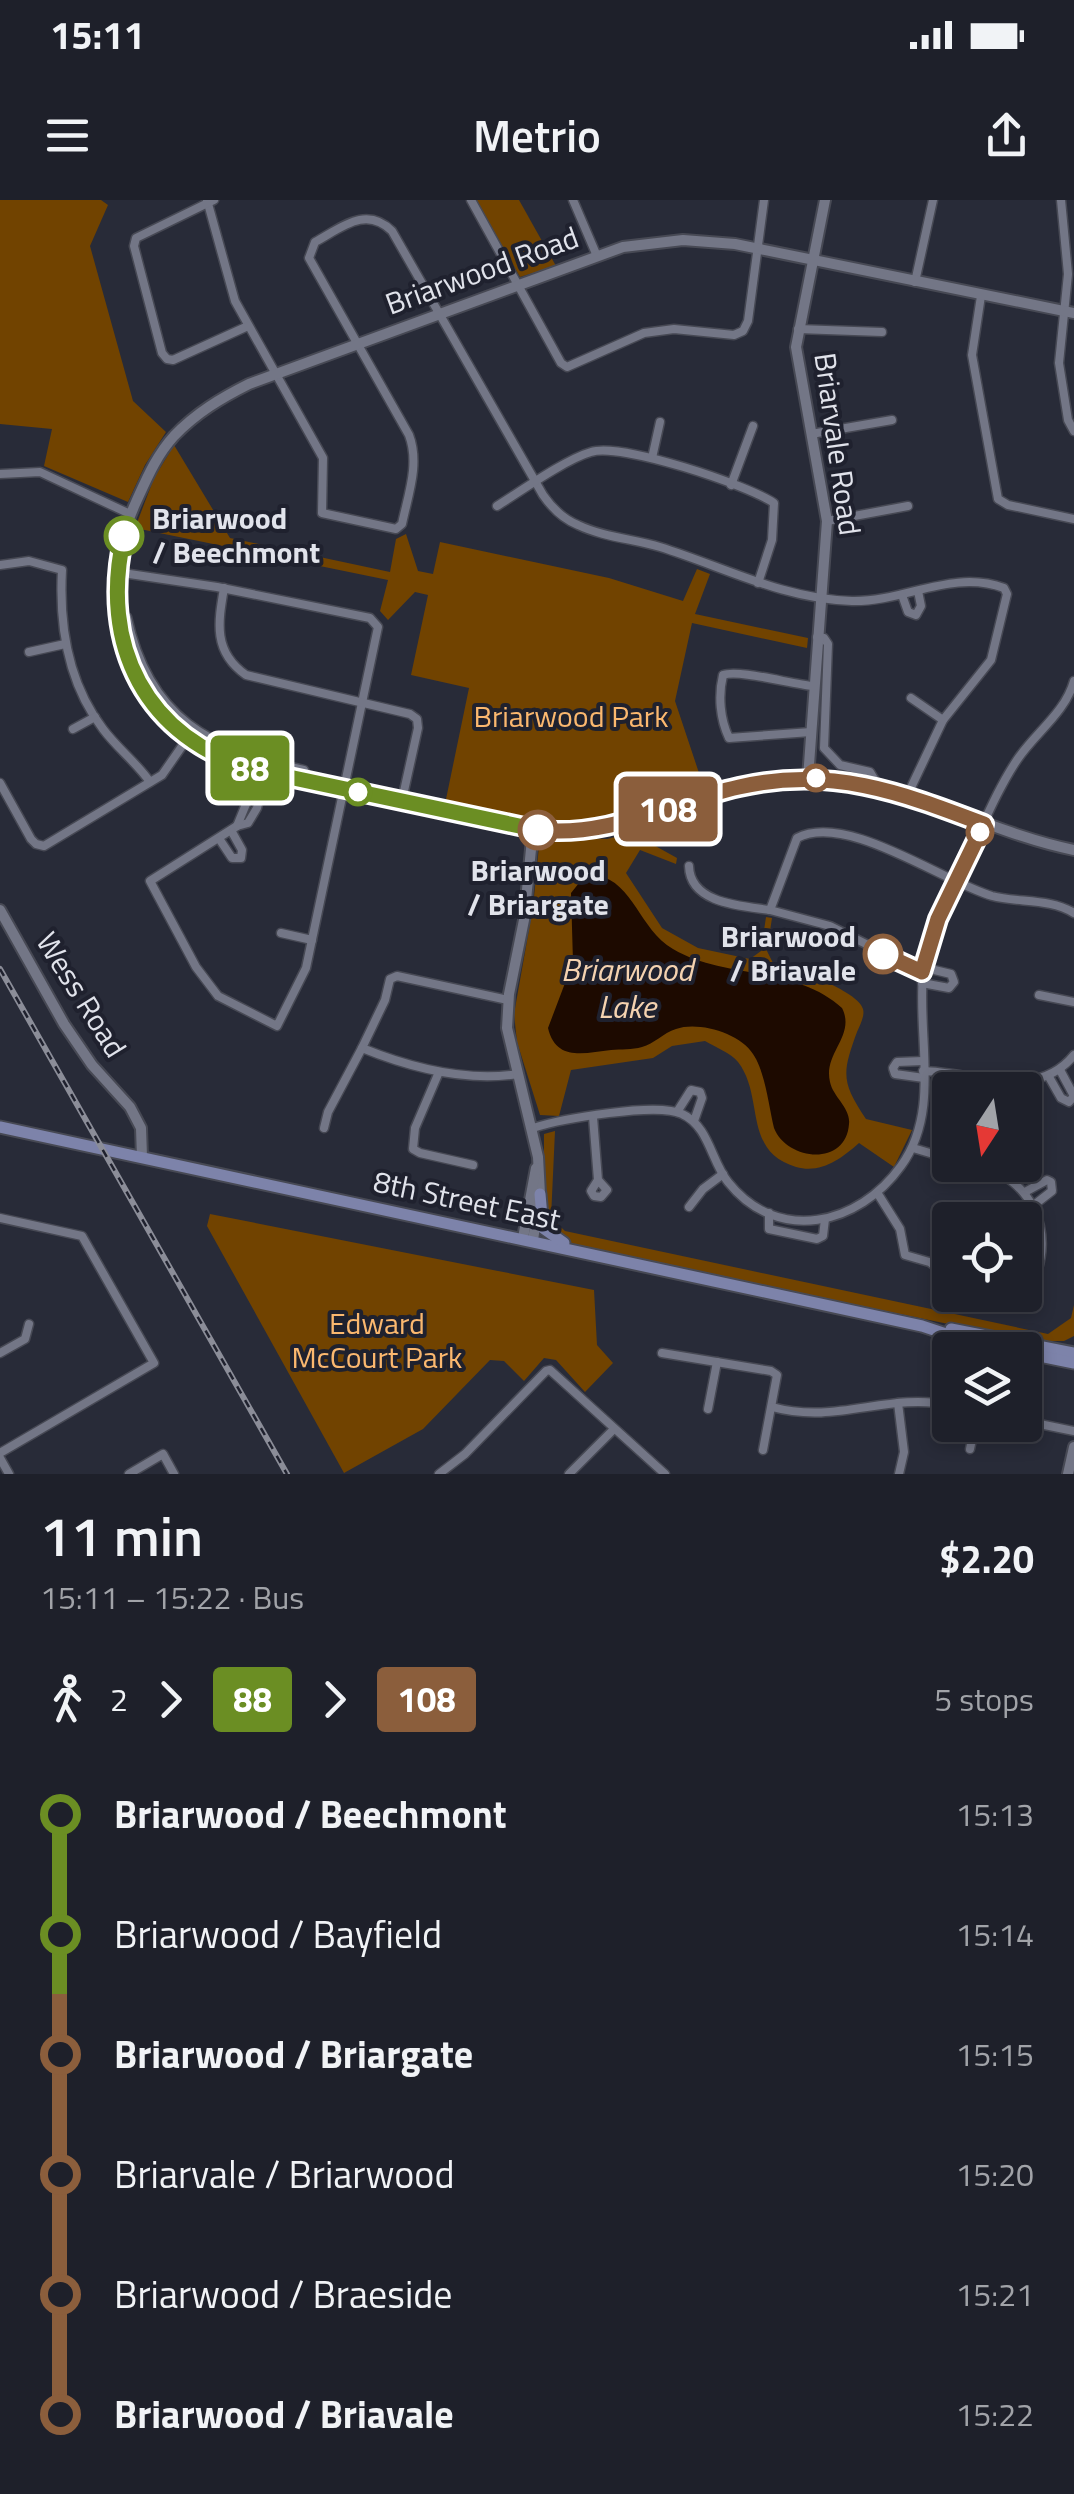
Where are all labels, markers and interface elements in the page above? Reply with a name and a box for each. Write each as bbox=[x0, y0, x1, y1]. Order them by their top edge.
text: 15:11 bbox=[50, 6, 145, 64]
text: Metrio bbox=[473, 101, 601, 169]
icon: menu bbox=[40, 108, 95, 163]
icon: share bbox=[979, 108, 1034, 163]
street label: Briarwood Road bbox=[379, 214, 585, 326]
street label: Briarvale Road bbox=[802, 350, 874, 538]
place label: Briarwood / Beechmont bbox=[152, 495, 320, 575]
marker: Briarwood / Beechmont bbox=[105, 517, 143, 555]
park label: Briarwood Park bbox=[473, 693, 669, 739]
line badge: 88 bbox=[205, 736, 295, 800]
text: 88 bbox=[230, 741, 270, 795]
unlabelled marker bbox=[803, 765, 829, 791]
line badge: 108 bbox=[610, 776, 726, 842]
unlabelled marker bbox=[345, 779, 371, 805]
text: 108 bbox=[639, 782, 697, 836]
marker: Briarwood / Briargate bbox=[519, 811, 557, 849]
unlabelled marker bbox=[967, 819, 993, 845]
place label: Briarwood / Briargate bbox=[467, 847, 609, 927]
place label: Briarwood / Briavale bbox=[721, 913, 856, 993]
street label: Wess Road bbox=[25, 923, 139, 1066]
marker: Briarwood / Briavale bbox=[864, 935, 902, 973]
water label: Briarwood Lake bbox=[561, 945, 697, 1030]
north arrow bbox=[932, 1072, 1042, 1182]
map controls bbox=[932, 1072, 1042, 1442]
street label: 8th Street East bbox=[369, 1158, 565, 1242]
button: locate bbox=[932, 1202, 1042, 1312]
park label: Edward McCourt Park bbox=[292, 1300, 462, 1380]
button: layers bbox=[932, 1332, 1042, 1442]
text: 11 min bbox=[40, 1494, 203, 1577]
text: $2.20 bbox=[939, 1530, 1034, 1588]
text: 15:11 – 15:22 · Bus bbox=[40, 1573, 304, 1621]
icon: walk bbox=[40, 1672, 95, 1727]
icon: forward bbox=[143, 1672, 198, 1727]
text: 88 bbox=[233, 1672, 272, 1726]
icon: forward bbox=[307, 1672, 362, 1727]
text: 108 bbox=[397, 1672, 456, 1726]
text: 2 bbox=[110, 1675, 128, 1723]
text: 5 stops bbox=[934, 1675, 1034, 1723]
text: Briarwood / Beechmont bbox=[114, 1785, 507, 1843]
text: 15:13 bbox=[955, 1790, 1034, 1838]
text: Briarwood / Bayfield bbox=[114, 1905, 442, 1963]
text: 15:14 bbox=[955, 1910, 1034, 1958]
text: Briarwood / Briargate bbox=[114, 2025, 473, 2083]
text: 15:15 bbox=[955, 2030, 1034, 2078]
text: Briarvale / Briarwood bbox=[114, 2145, 454, 2203]
text: 15:20 bbox=[955, 2150, 1034, 2198]
text: Briarwood / Braeside bbox=[114, 2265, 453, 2323]
text: 15:21 bbox=[955, 2270, 1034, 2318]
text: Briarwood / Briavale bbox=[114, 2385, 454, 2443]
text: 15:22 bbox=[955, 2390, 1034, 2438]

